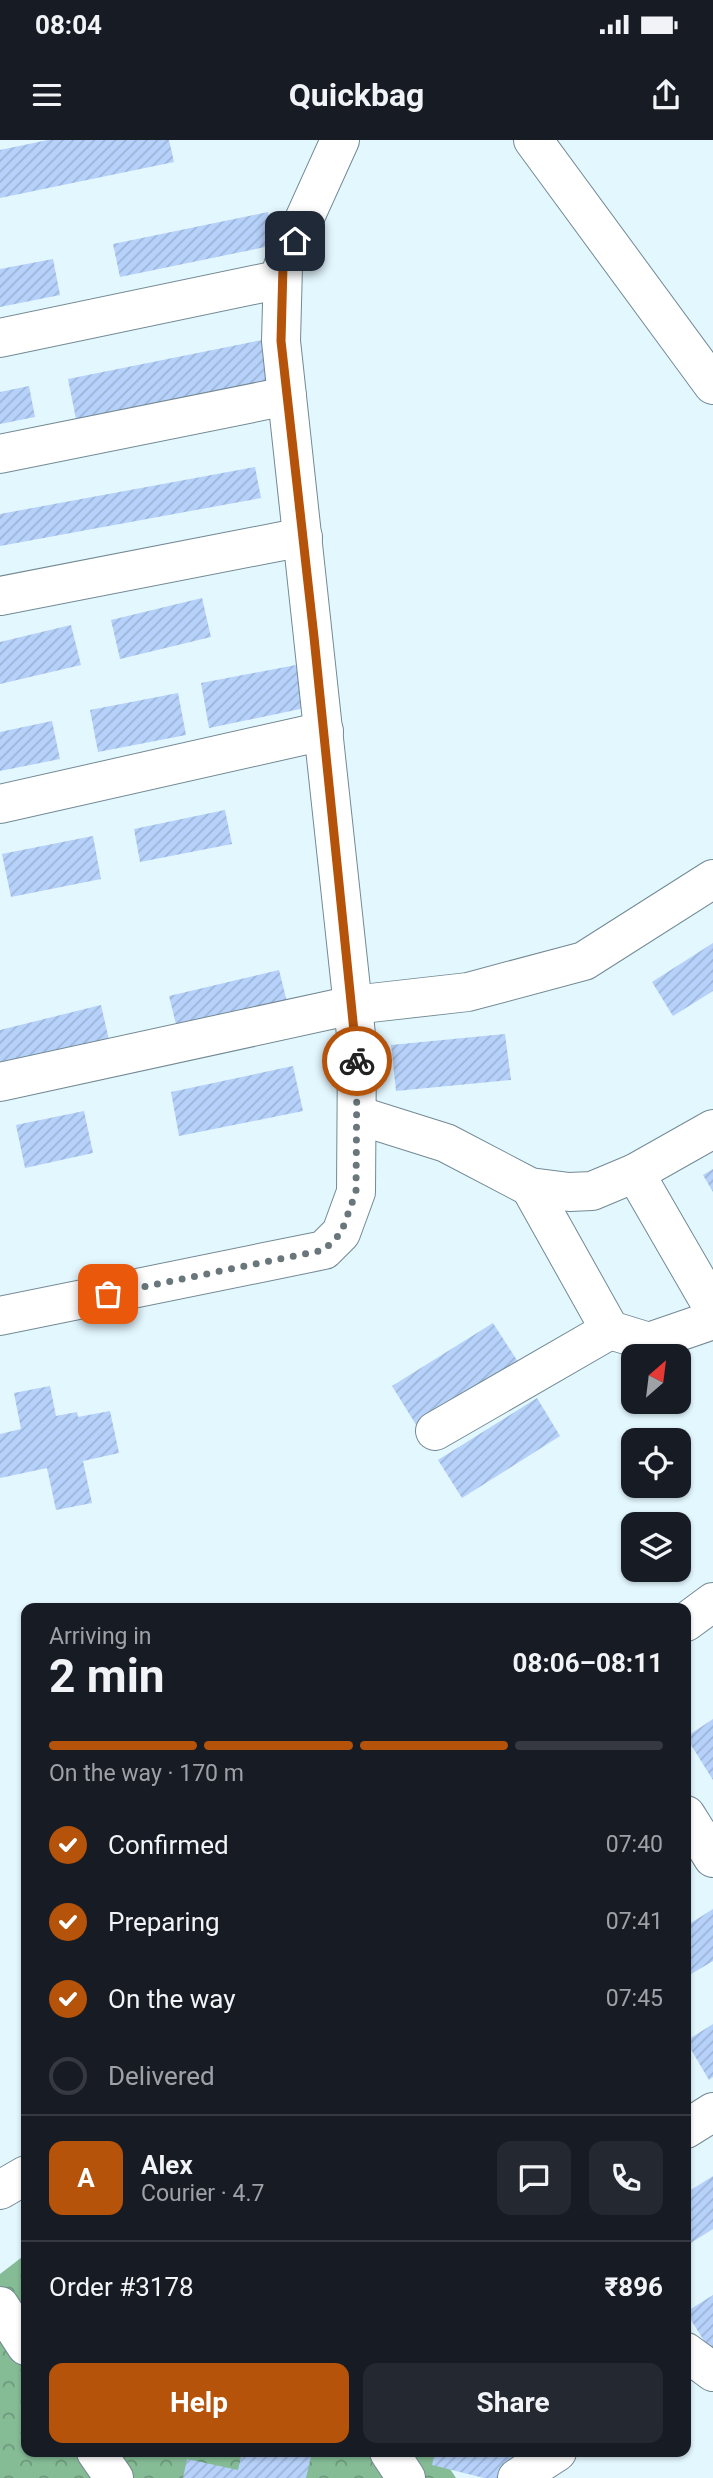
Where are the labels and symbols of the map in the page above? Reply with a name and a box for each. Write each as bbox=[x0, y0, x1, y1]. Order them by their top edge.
pin bbox=[265, 211, 325, 271]
courier bbox=[322, 1026, 392, 1096]
pin bbox=[78, 1264, 138, 1324]
north arrow bbox=[621, 1344, 691, 1414]

